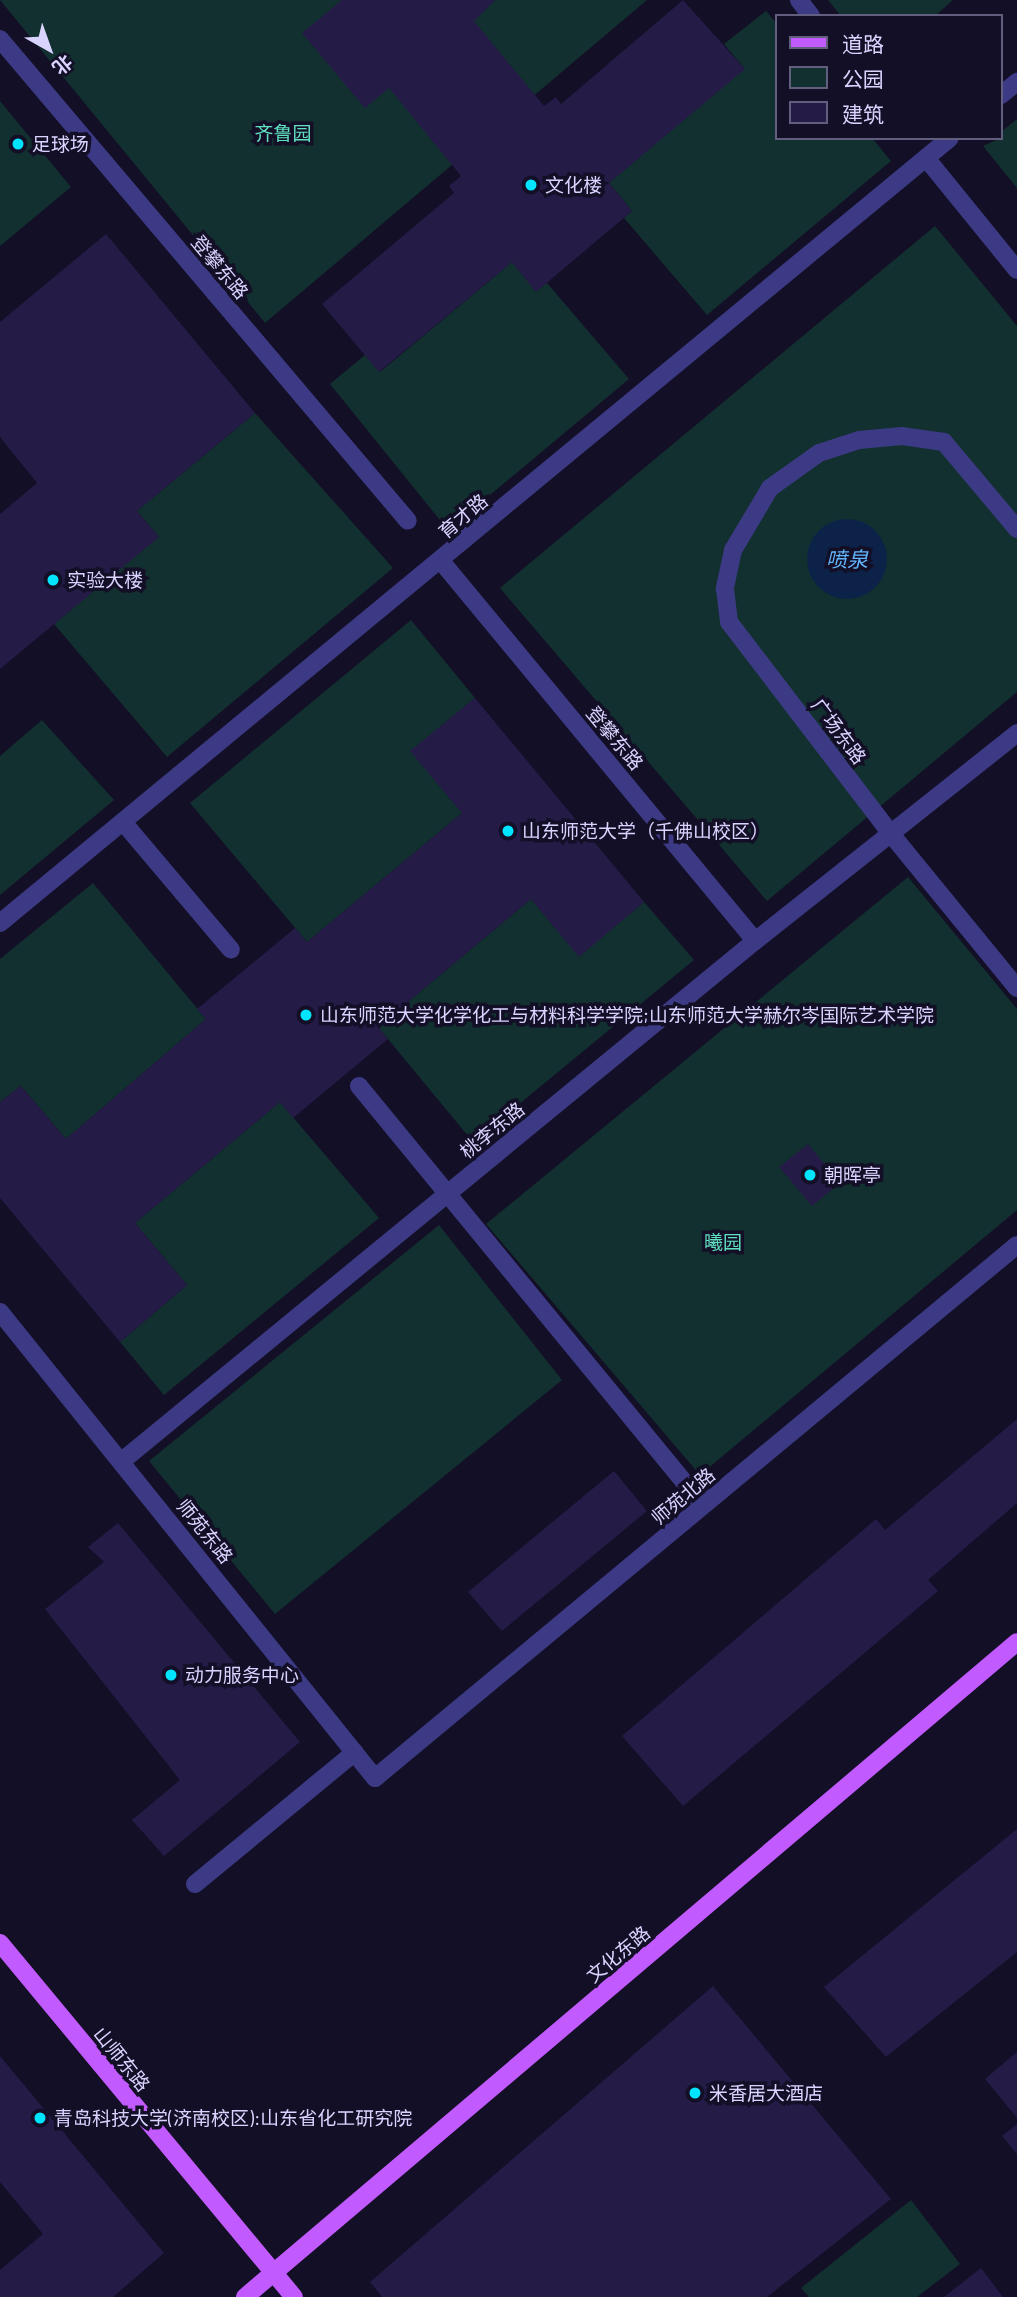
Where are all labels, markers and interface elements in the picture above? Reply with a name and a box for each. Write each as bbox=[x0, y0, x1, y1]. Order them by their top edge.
north arrow bbox=[14, 14, 84, 84]
legend bbox=[776, 14, 1003, 140]
text: 道路 bbox=[842, 31, 884, 56]
text: 北 bbox=[48, 51, 78, 80]
text: 公园 bbox=[842, 66, 884, 91]
text: 建筑 bbox=[842, 101, 884, 126]
park label: 齐鲁园 bbox=[255, 122, 311, 144]
place label: 足球场 bbox=[32, 133, 89, 155]
marker: 足球场 bbox=[10, 136, 26, 152]
place label: 文化楼 bbox=[545, 174, 602, 196]
marker: 文化楼 bbox=[523, 177, 539, 193]
street label: 登攀东路 bbox=[187, 231, 253, 303]
street label: 育才路 bbox=[434, 489, 492, 543]
water label: 喷泉 bbox=[826, 546, 868, 572]
place label: 实验大楼 bbox=[67, 569, 143, 591]
marker: 实验大楼 bbox=[45, 572, 61, 588]
street label: 广场东路 bbox=[807, 694, 871, 768]
street label: 登攀东路 bbox=[582, 702, 648, 774]
place label: 山东师范大学（千佛山校区） bbox=[522, 820, 769, 842]
marker: 山东师范大学（千佛山校区） bbox=[500, 823, 516, 839]
place label: 山东师范大学化学化工与材料科学学院;山东师范大学赫尔岑国际艺术学院 bbox=[320, 1004, 934, 1026]
marker: 山东师范大学化学化工与材料科学学院;山东师范大学赫尔岑国际艺术学院 bbox=[298, 1007, 314, 1023]
street label: 桃李东路 bbox=[455, 1097, 529, 1163]
place label: 朝晖亭 bbox=[824, 1164, 881, 1186]
marker: 朝晖亭 bbox=[802, 1167, 818, 1183]
park label: 曦园 bbox=[704, 1231, 742, 1253]
street label: 师苑北路 bbox=[647, 1463, 719, 1529]
street label: 师苑东路 bbox=[172, 1494, 238, 1568]
place label: 动力服务中心 bbox=[185, 1664, 299, 1686]
marker: 动力服务中心 bbox=[163, 1667, 179, 1683]
street label: 文化东路 bbox=[582, 1921, 654, 1987]
street label: 山师东路 bbox=[89, 2022, 155, 2096]
place label: 米香居大酒店 bbox=[709, 2082, 823, 2104]
marker: 米香居大酒店 bbox=[687, 2085, 703, 2101]
place label: 青岛科技大学(济南校区):山东省化工研究院 bbox=[54, 2107, 412, 2129]
marker: 青岛科技大学(济南校区):山东省化工研究院 bbox=[32, 2110, 48, 2126]

